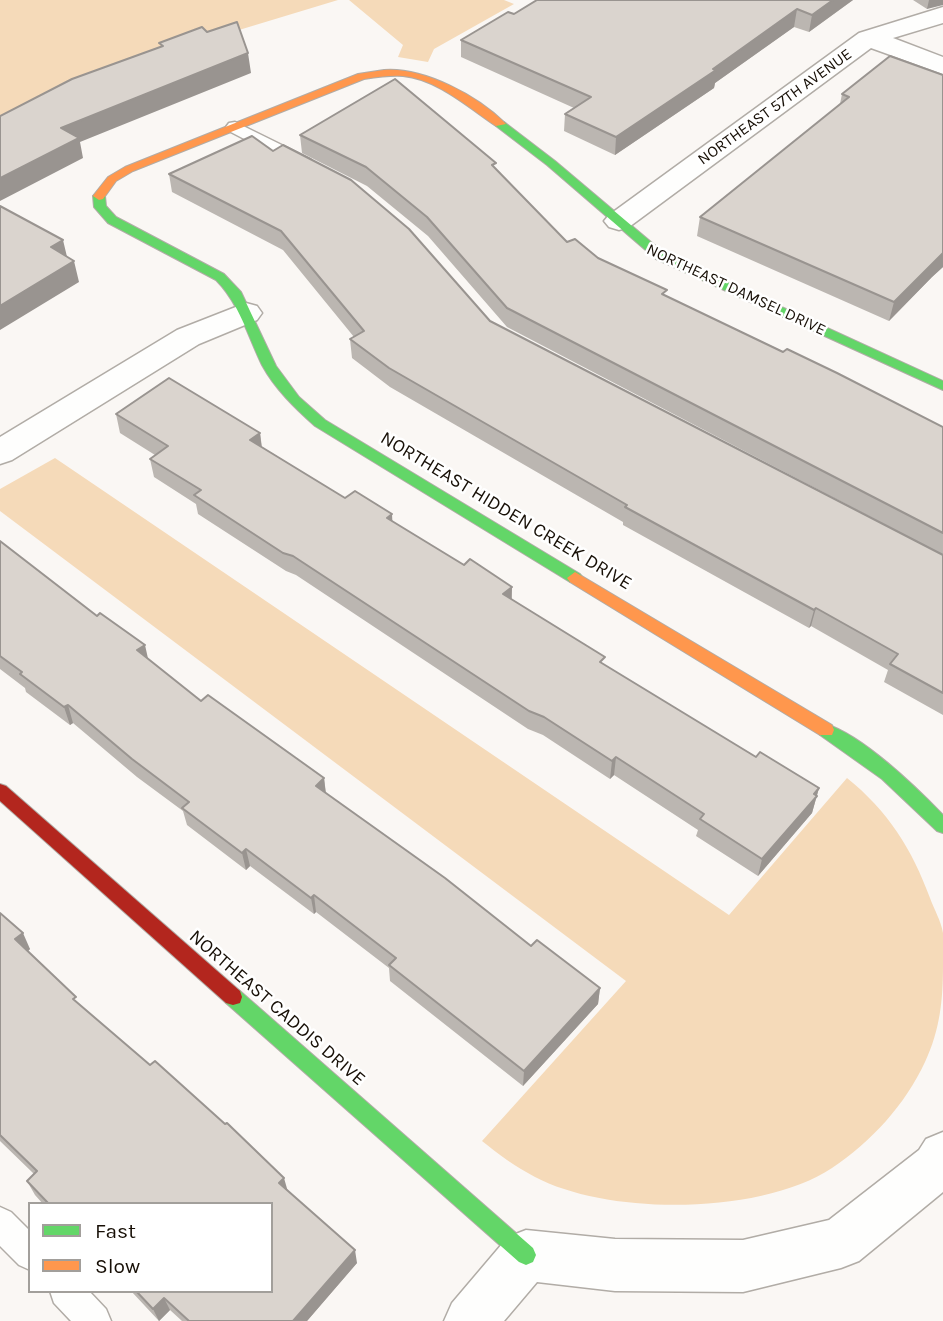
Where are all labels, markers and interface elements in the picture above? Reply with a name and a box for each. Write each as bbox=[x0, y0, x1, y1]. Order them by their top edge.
street label: NORTHEAST 57TH AVENUE bbox=[694, 45, 856, 169]
street label: NORTHEAST DAMSEL DRIVE bbox=[643, 240, 829, 340]
street label: NORTHEAST HIDDEN CREEK DRIVE bbox=[376, 427, 636, 595]
street label: NORTHEAST CADDIS DRIVE bbox=[184, 925, 370, 1091]
legend bbox=[28, 1202, 273, 1293]
text: Fast bbox=[95, 1219, 136, 1243]
text: Slow bbox=[95, 1254, 140, 1278]

